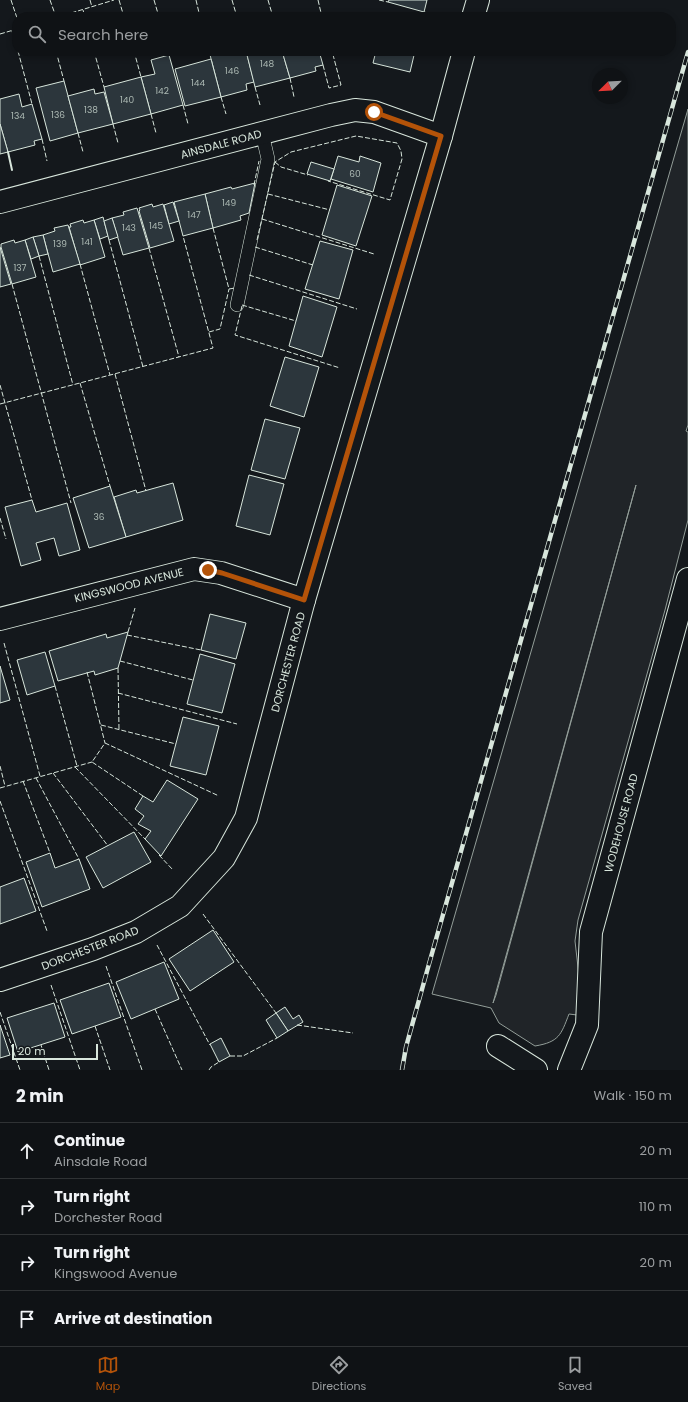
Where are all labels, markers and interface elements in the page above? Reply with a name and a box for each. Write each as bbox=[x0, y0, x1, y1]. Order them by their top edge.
search box bbox=[12, 12, 676, 56]
icon: search bbox=[26, 23, 48, 45]
text: Search here bbox=[58, 24, 148, 45]
house number: 148 bbox=[260, 58, 274, 70]
house number: 146 bbox=[225, 65, 239, 77]
north arrow bbox=[592, 68, 628, 104]
house number: 144 bbox=[191, 77, 205, 89]
house number: 142 bbox=[155, 85, 169, 97]
house number: 140 bbox=[120, 94, 134, 106]
route start bbox=[365, 103, 383, 121]
house number: 138 bbox=[84, 104, 98, 116]
house number: 136 bbox=[51, 109, 65, 121]
house number: 134 bbox=[11, 110, 25, 122]
street label: AINSDALE ROAD bbox=[179, 125, 264, 163]
house number: 60 bbox=[349, 168, 361, 180]
house number: 149 bbox=[222, 197, 236, 209]
house number: 147 bbox=[187, 209, 201, 221]
house number: 145 bbox=[149, 220, 163, 232]
house number: 143 bbox=[122, 222, 136, 234]
house number: 141 bbox=[81, 236, 93, 248]
house number: 139 bbox=[53, 238, 67, 250]
house number: 137 bbox=[13, 262, 27, 274]
house number: 36 bbox=[93, 511, 105, 523]
route end bbox=[199, 561, 217, 579]
street label: KINGSWOOD AVENUE bbox=[73, 564, 185, 606]
street label: DORCHESTER ROAD bbox=[267, 610, 309, 714]
street label: WODEHOUSE ROAD bbox=[600, 771, 642, 874]
street label: DORCHESTER ROAD bbox=[39, 922, 141, 974]
scale bar bbox=[12, 1042, 98, 1061]
text: 20 m bbox=[18, 1043, 46, 1059]
text: 2 min bbox=[16, 1084, 64, 1108]
text: Walk · 150 m bbox=[594, 1086, 672, 1105]
text: Continue bbox=[54, 1130, 125, 1151]
icon: ahead bbox=[16, 1140, 38, 1162]
text: 20 m bbox=[639, 1141, 672, 1160]
text: Ainsdale Road bbox=[54, 1152, 147, 1171]
text: Turn right bbox=[54, 1186, 130, 1207]
icon: right bbox=[16, 1196, 38, 1218]
text: 110 m bbox=[639, 1197, 672, 1216]
text: Dorchester Road bbox=[54, 1208, 162, 1227]
text: Turn right bbox=[54, 1242, 130, 1263]
icon: right bbox=[16, 1252, 38, 1274]
text: 20 m bbox=[639, 1253, 672, 1272]
text: Kingswood Avenue bbox=[54, 1264, 177, 1283]
icon: arrive bbox=[16, 1308, 38, 1330]
text: Arrive at destination bbox=[54, 1308, 212, 1329]
tab: Map bbox=[96, 1354, 120, 1395]
tab: Directions bbox=[312, 1354, 366, 1395]
tab: Saved bbox=[558, 1354, 592, 1395]

